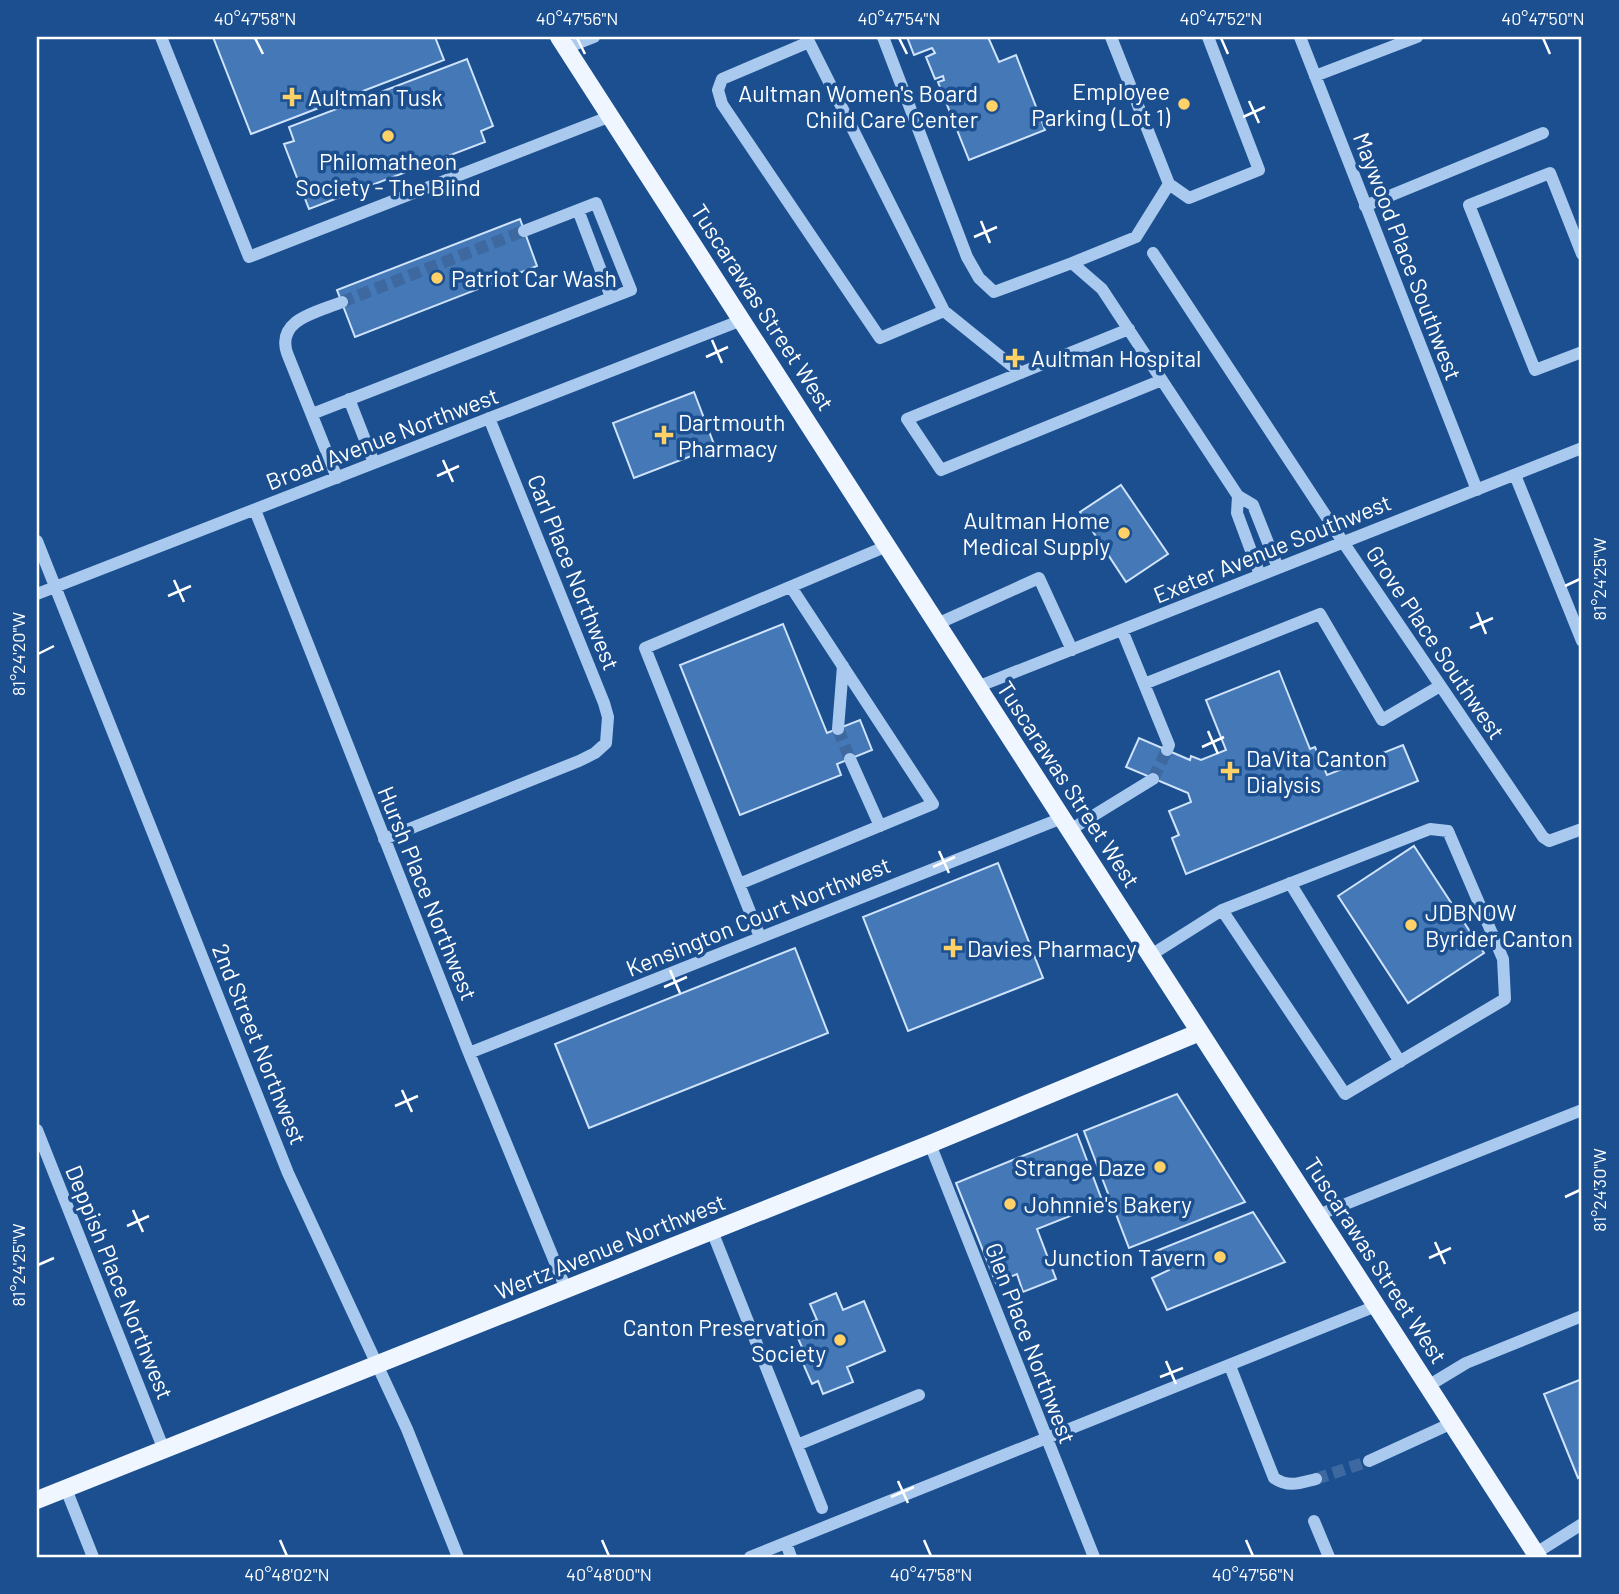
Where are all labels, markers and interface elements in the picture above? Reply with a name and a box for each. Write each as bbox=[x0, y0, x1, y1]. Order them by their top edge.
text: 40°47'58"N bbox=[214, 7, 296, 29]
text: 40°47'56"N bbox=[536, 7, 618, 29]
text: 40°47'54"N bbox=[857, 7, 941, 29]
text: 40°47'52"N bbox=[1179, 7, 1263, 29]
text: 40°47'50"N bbox=[1501, 7, 1585, 29]
place label: Employee Parking (Lot 1) bbox=[1031, 77, 1171, 131]
place label: Aultman Women's Board Child Care Center bbox=[738, 79, 979, 133]
place label: Aultman Tusk bbox=[308, 83, 443, 111]
marker: Aultman Tusk bbox=[282, 87, 302, 107]
marker: Employee Parking (Lot 1) bbox=[1176, 96, 1192, 112]
marker: Aultman Women's Board Child Care Center bbox=[984, 98, 1000, 114]
marker: Philomatheon Society - The Blind bbox=[380, 128, 396, 144]
street label: Maywood Place Southwest bbox=[1348, 128, 1468, 384]
place label: Philomatheon Society - The Blind bbox=[295, 147, 481, 201]
street label: Tuscarawas Street West bbox=[686, 198, 840, 416]
place label: Patriot Car Wash bbox=[451, 264, 617, 292]
marker: Patriot Car Wash bbox=[429, 270, 445, 286]
place label: Aultman Hospital bbox=[1031, 344, 1201, 372]
marker: Aultman Hospital bbox=[1005, 348, 1025, 368]
street label: Broad Avenue Northwest bbox=[262, 381, 502, 495]
place label: Dartmouth Pharmacy bbox=[678, 408, 785, 462]
marker: Dartmouth Pharmacy bbox=[656, 427, 672, 443]
street label: Carl Place Northwest bbox=[522, 470, 626, 674]
street label: Exeter Avenue Southwest bbox=[1149, 487, 1395, 609]
place label: Aultman Home Medical Supply bbox=[962, 506, 1110, 560]
marker: Aultman Home Medical Supply bbox=[1116, 525, 1132, 541]
text: 81°24'25"W bbox=[1588, 537, 1610, 621]
street label: Grove Place Southwest bbox=[1361, 540, 1511, 744]
text: 81°24'20"W bbox=[7, 612, 29, 696]
street label: Tuscarawas Street West bbox=[992, 675, 1146, 893]
place label: DaVita Canton Dialysis bbox=[1246, 744, 1387, 798]
marker: DaVita Canton Dialysis bbox=[1220, 761, 1240, 781]
street label: Hursh Place Northwest bbox=[372, 782, 484, 1004]
street label: Kensington Court Northwest bbox=[622, 850, 894, 982]
place label: JDBNOW Byrider Canton bbox=[1425, 898, 1573, 952]
marker: JDBNOW Byrider Canton bbox=[1403, 917, 1419, 933]
place label: Davies Pharmacy bbox=[967, 934, 1137, 962]
street label: 2nd Street Northwest bbox=[207, 939, 313, 1149]
marker: Davies Pharmacy bbox=[945, 940, 961, 956]
text: 81°24'30"W bbox=[1588, 1148, 1610, 1232]
street label: Tuscarawas Street West bbox=[1299, 1151, 1453, 1369]
place label: Strange Daze bbox=[1014, 1153, 1146, 1181]
marker: Strange Daze bbox=[1152, 1159, 1168, 1175]
street label: Deppish Place Northwest bbox=[60, 1161, 180, 1403]
street label: Wertz Avenue Northwest bbox=[491, 1187, 729, 1305]
place label: Johnnie's Bakery bbox=[1024, 1190, 1192, 1218]
marker: Johnnie's Bakery bbox=[1002, 1196, 1018, 1212]
text: 81°24'25"W bbox=[7, 1223, 29, 1307]
street label: Glen Place Northwest bbox=[980, 1239, 1082, 1447]
place label: Junction Tavern bbox=[1045, 1243, 1206, 1271]
marker: Junction Tavern bbox=[1212, 1249, 1228, 1265]
place label: Canton Preservation Society bbox=[623, 1313, 826, 1367]
marker: Canton Preservation Society bbox=[832, 1332, 848, 1348]
text: 40°48'02"N bbox=[244, 1563, 330, 1585]
text: 40°48'00"N bbox=[566, 1563, 652, 1585]
text: 40°47'58"N bbox=[890, 1563, 972, 1585]
text: 40°47'56"N bbox=[1212, 1563, 1294, 1585]

